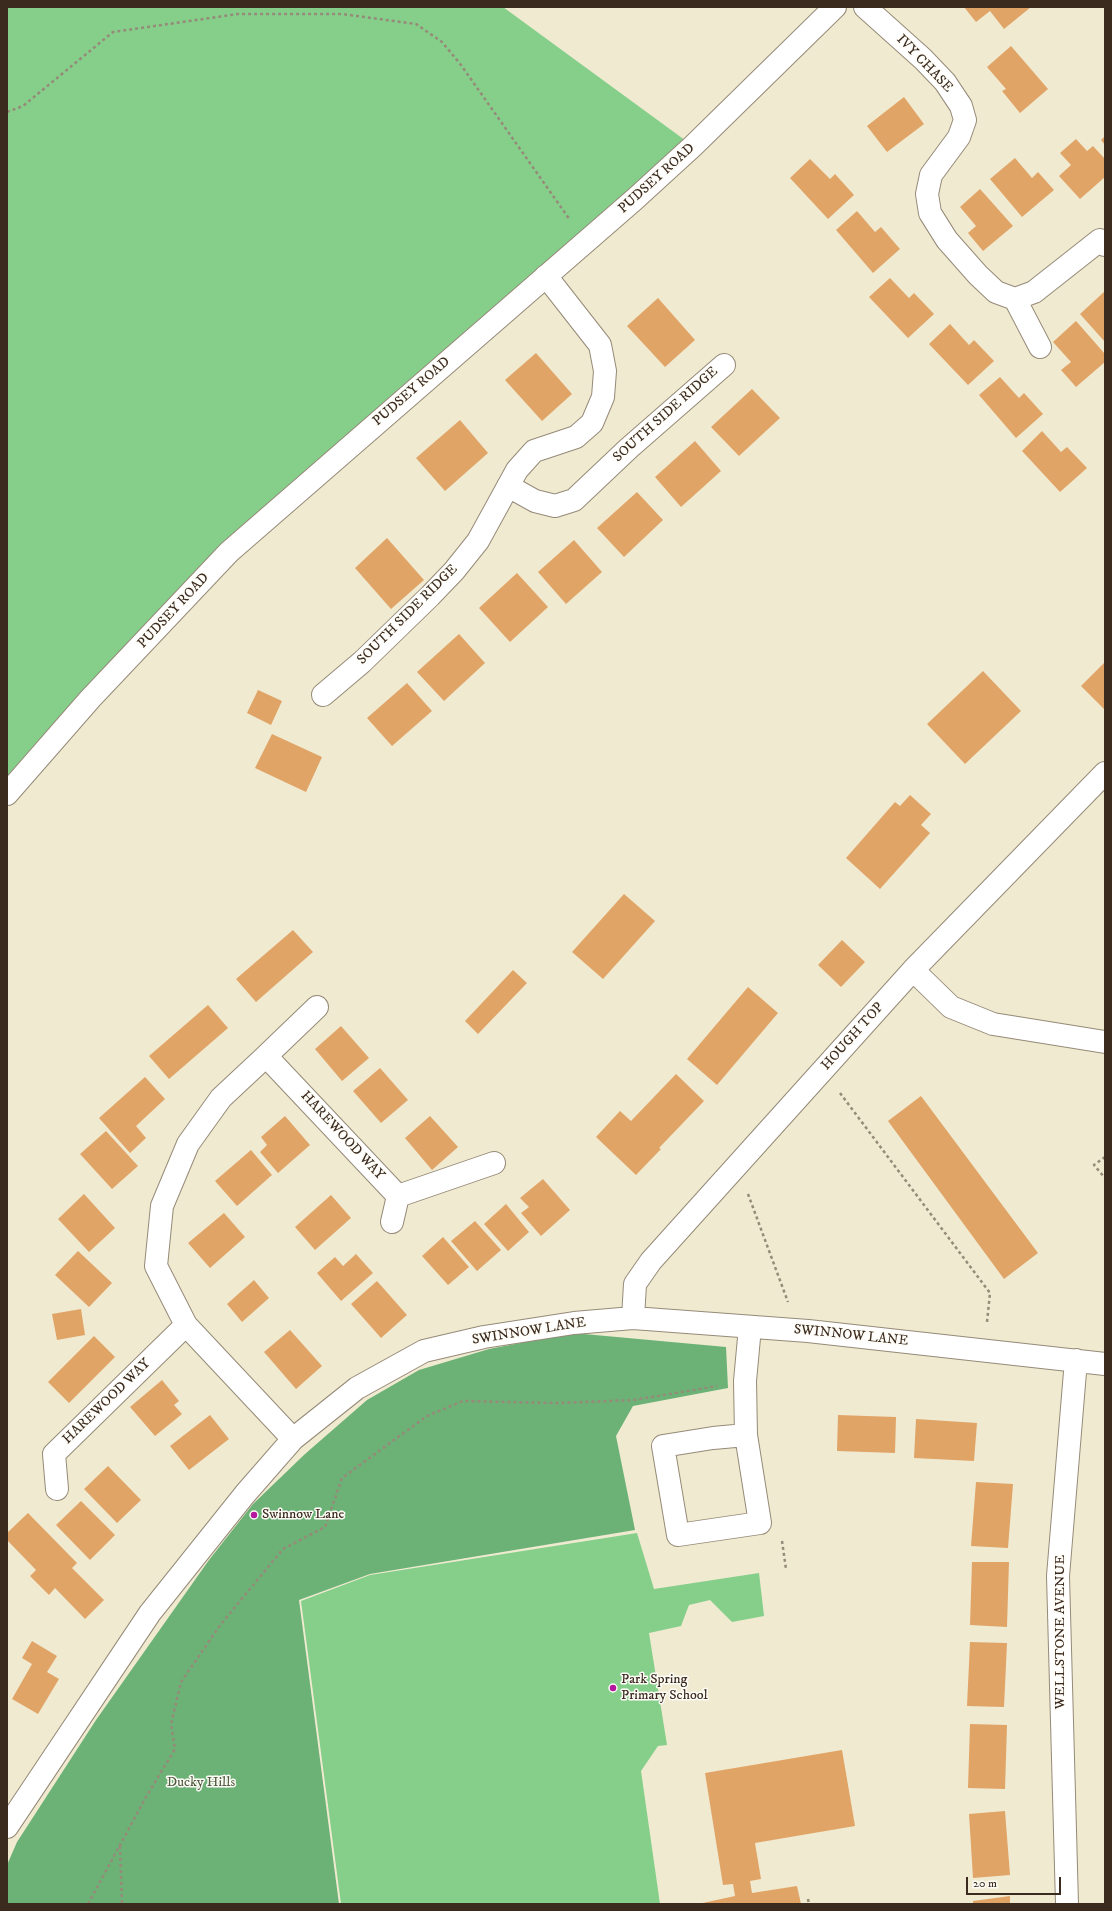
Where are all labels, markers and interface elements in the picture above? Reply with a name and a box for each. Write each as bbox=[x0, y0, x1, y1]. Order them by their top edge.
street label: IVY CHASE bbox=[892, 32, 956, 96]
street label: PUDSEY ROAD bbox=[615, 140, 699, 218]
street label: PUDSEY ROAD bbox=[370, 354, 454, 430]
street label: SOUTH SIDE RIDGE bbox=[610, 364, 722, 466]
street label: SOUTH SIDE RIDGE bbox=[354, 561, 462, 669]
street label: PUDSEY ROAD bbox=[135, 570, 213, 652]
street label: HOUGH TOP bbox=[818, 1000, 888, 1074]
street label: HAREWOOD WAY bbox=[296, 1088, 388, 1184]
street label: SWINNOW LANE bbox=[471, 1315, 587, 1349]
street label: SWINNOW LANE bbox=[793, 1322, 909, 1350]
street label: HAREWOOD WAY bbox=[60, 1356, 154, 1448]
place label: Swinnow Lane bbox=[262, 1507, 344, 1523]
marker: Swinnow Lane bbox=[249, 1510, 259, 1520]
street label: WELLSTONE AVENUE bbox=[1053, 1555, 1069, 1709]
place label: Park Spring Primary School bbox=[621, 1672, 708, 1704]
marker: Park Spring Primary School bbox=[608, 1683, 618, 1693]
park label: Ducky Hills bbox=[167, 1775, 235, 1791]
scale bar bbox=[968, 1869, 1063, 1895]
text: 20 m bbox=[973, 1876, 997, 1891]

